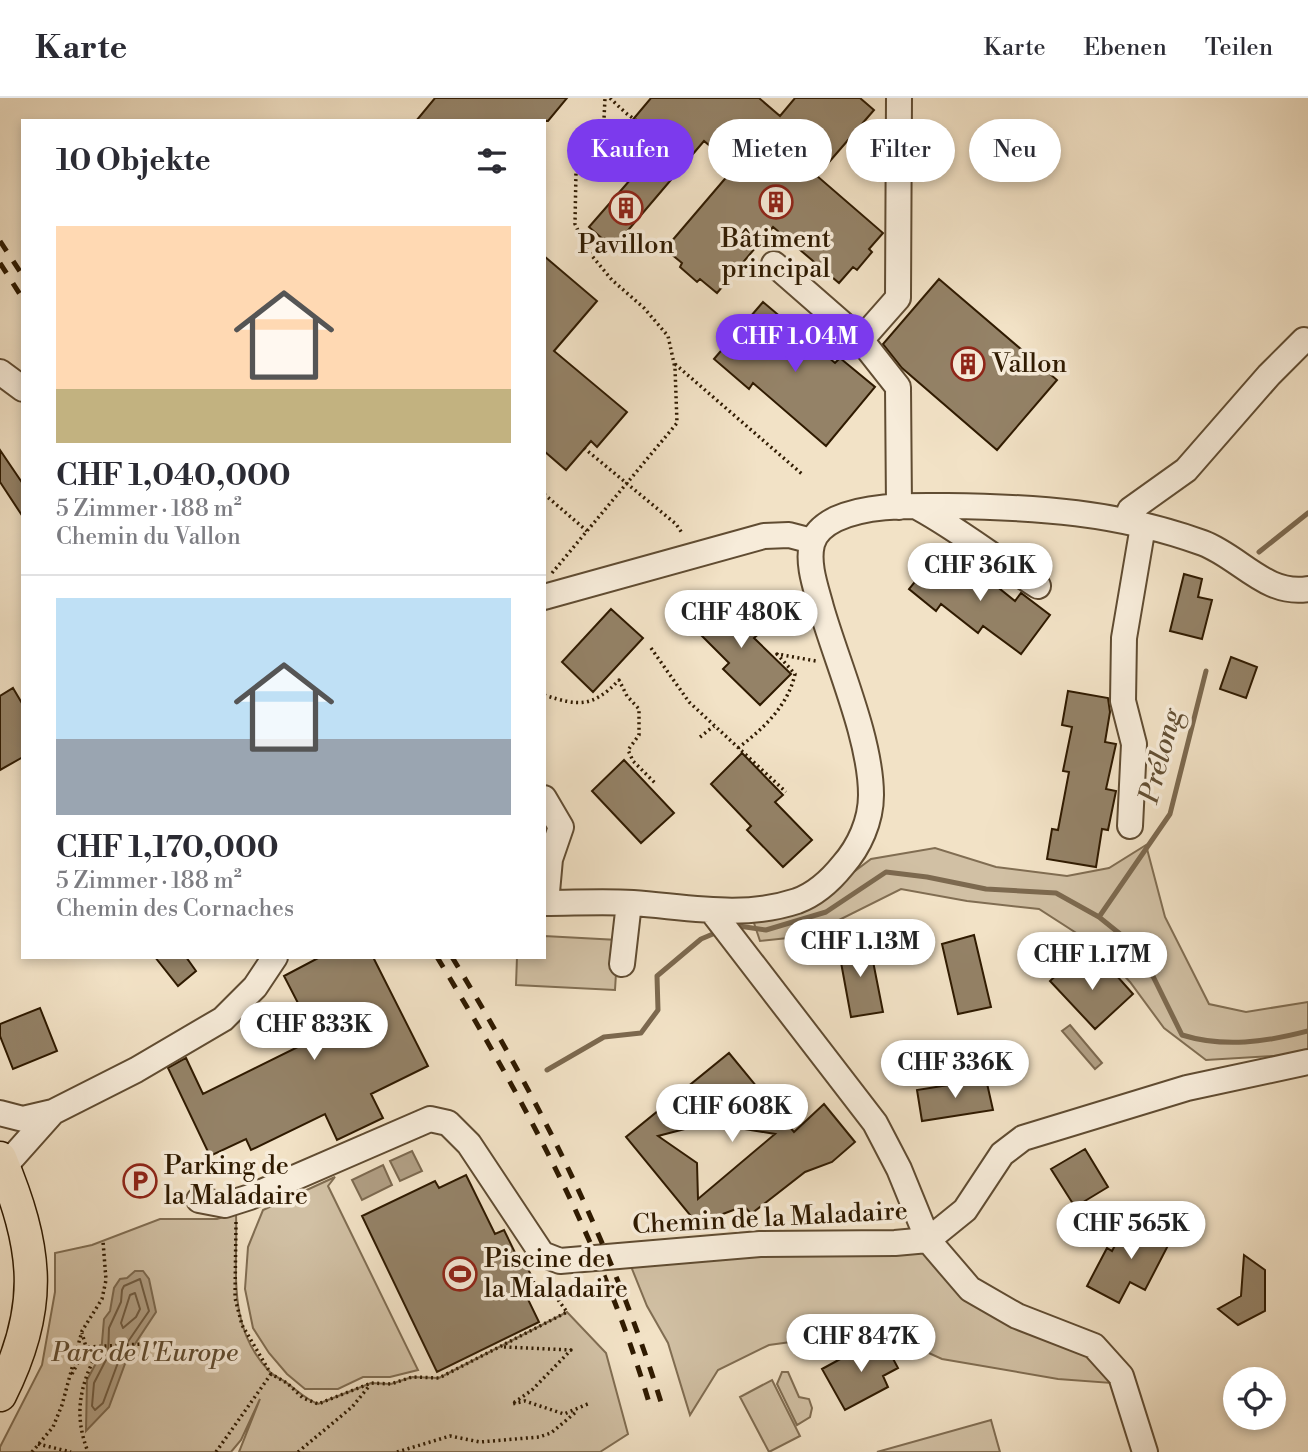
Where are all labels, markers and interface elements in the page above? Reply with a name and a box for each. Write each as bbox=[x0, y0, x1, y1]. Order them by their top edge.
text: Karte bbox=[35, 28, 127, 69]
text: Karte bbox=[984, 33, 1046, 63]
text: Ebenen bbox=[1084, 33, 1167, 63]
text: Teilen bbox=[1205, 33, 1273, 63]
chip: Kaufen bbox=[567, 119, 694, 182]
chip: Mieten bbox=[708, 119, 832, 182]
chip: Filter bbox=[846, 119, 955, 182]
chip: Neu bbox=[969, 119, 1061, 182]
text: 10 Objekte bbox=[56, 142, 211, 180]
icon: filters bbox=[473, 142, 511, 180]
building icon: Bâtiment principal bbox=[757, 183, 795, 221]
building icon: Pavillon bbox=[607, 189, 645, 227]
place label: Bâtiment principal bbox=[720, 223, 831, 285]
place label: Pavillon bbox=[578, 229, 674, 261]
icon: home bbox=[221, 272, 347, 398]
pin: CHF 1.04M bbox=[715, 314, 875, 374]
text: CHF 1.04M bbox=[732, 323, 858, 351]
building icon: Vallon bbox=[949, 345, 987, 383]
place label: Vallon bbox=[991, 348, 1067, 380]
text: CHF 1,040,000 bbox=[56, 457, 291, 495]
text: 5 Zimmer · 188 m² bbox=[56, 495, 242, 523]
text: Chemin du Vallon bbox=[56, 523, 241, 551]
pin: CHF 361K bbox=[908, 544, 1052, 603]
text: CHF 361K bbox=[924, 552, 1036, 580]
pin: CHF 480K bbox=[669, 590, 813, 650]
text: CHF 480K bbox=[681, 599, 801, 627]
icon: home bbox=[221, 644, 347, 770]
water label: Prélong bbox=[1131, 704, 1191, 808]
text: CHF 1,170,000 bbox=[56, 829, 279, 867]
text: 5 Zimmer · 188 m² bbox=[56, 867, 242, 895]
text: Chemin des Cornaches bbox=[56, 895, 294, 923]
pin: CHF 1.13M bbox=[780, 920, 940, 979]
text: CHF 1.13M bbox=[800, 928, 920, 956]
pin: CHF 1.17M bbox=[1012, 932, 1172, 992]
text: CHF 1.17M bbox=[1033, 941, 1151, 969]
pin: CHF 833K bbox=[242, 1002, 386, 1062]
text: CHF 833K bbox=[256, 1011, 372, 1039]
pin: CHF 336K bbox=[883, 1040, 1027, 1100]
text: CHF 336K bbox=[897, 1049, 1013, 1077]
pin: CHF 608K bbox=[660, 1084, 804, 1144]
text: CHF 608K bbox=[672, 1093, 792, 1121]
place label: Parking de la Maladaire bbox=[164, 1150, 308, 1212]
parking icon: Parking de la Maladaire bbox=[121, 1162, 159, 1200]
street label: Chemin de la Maladaire bbox=[631, 1195, 909, 1241]
pin: CHF 565K bbox=[1059, 1202, 1203, 1261]
text: CHF 565K bbox=[1072, 1210, 1190, 1238]
place label: Piscine de la Maladaire bbox=[484, 1243, 628, 1305]
sports icon: Piscine de la Maladaire bbox=[441, 1255, 479, 1293]
pin: CHF 847K bbox=[789, 1314, 933, 1374]
text: CHF 847K bbox=[802, 1323, 920, 1351]
park label: Parc de l'Europe bbox=[51, 1337, 238, 1369]
map controls bbox=[1223, 1367, 1286, 1430]
button: locate bbox=[1223, 1367, 1286, 1430]

